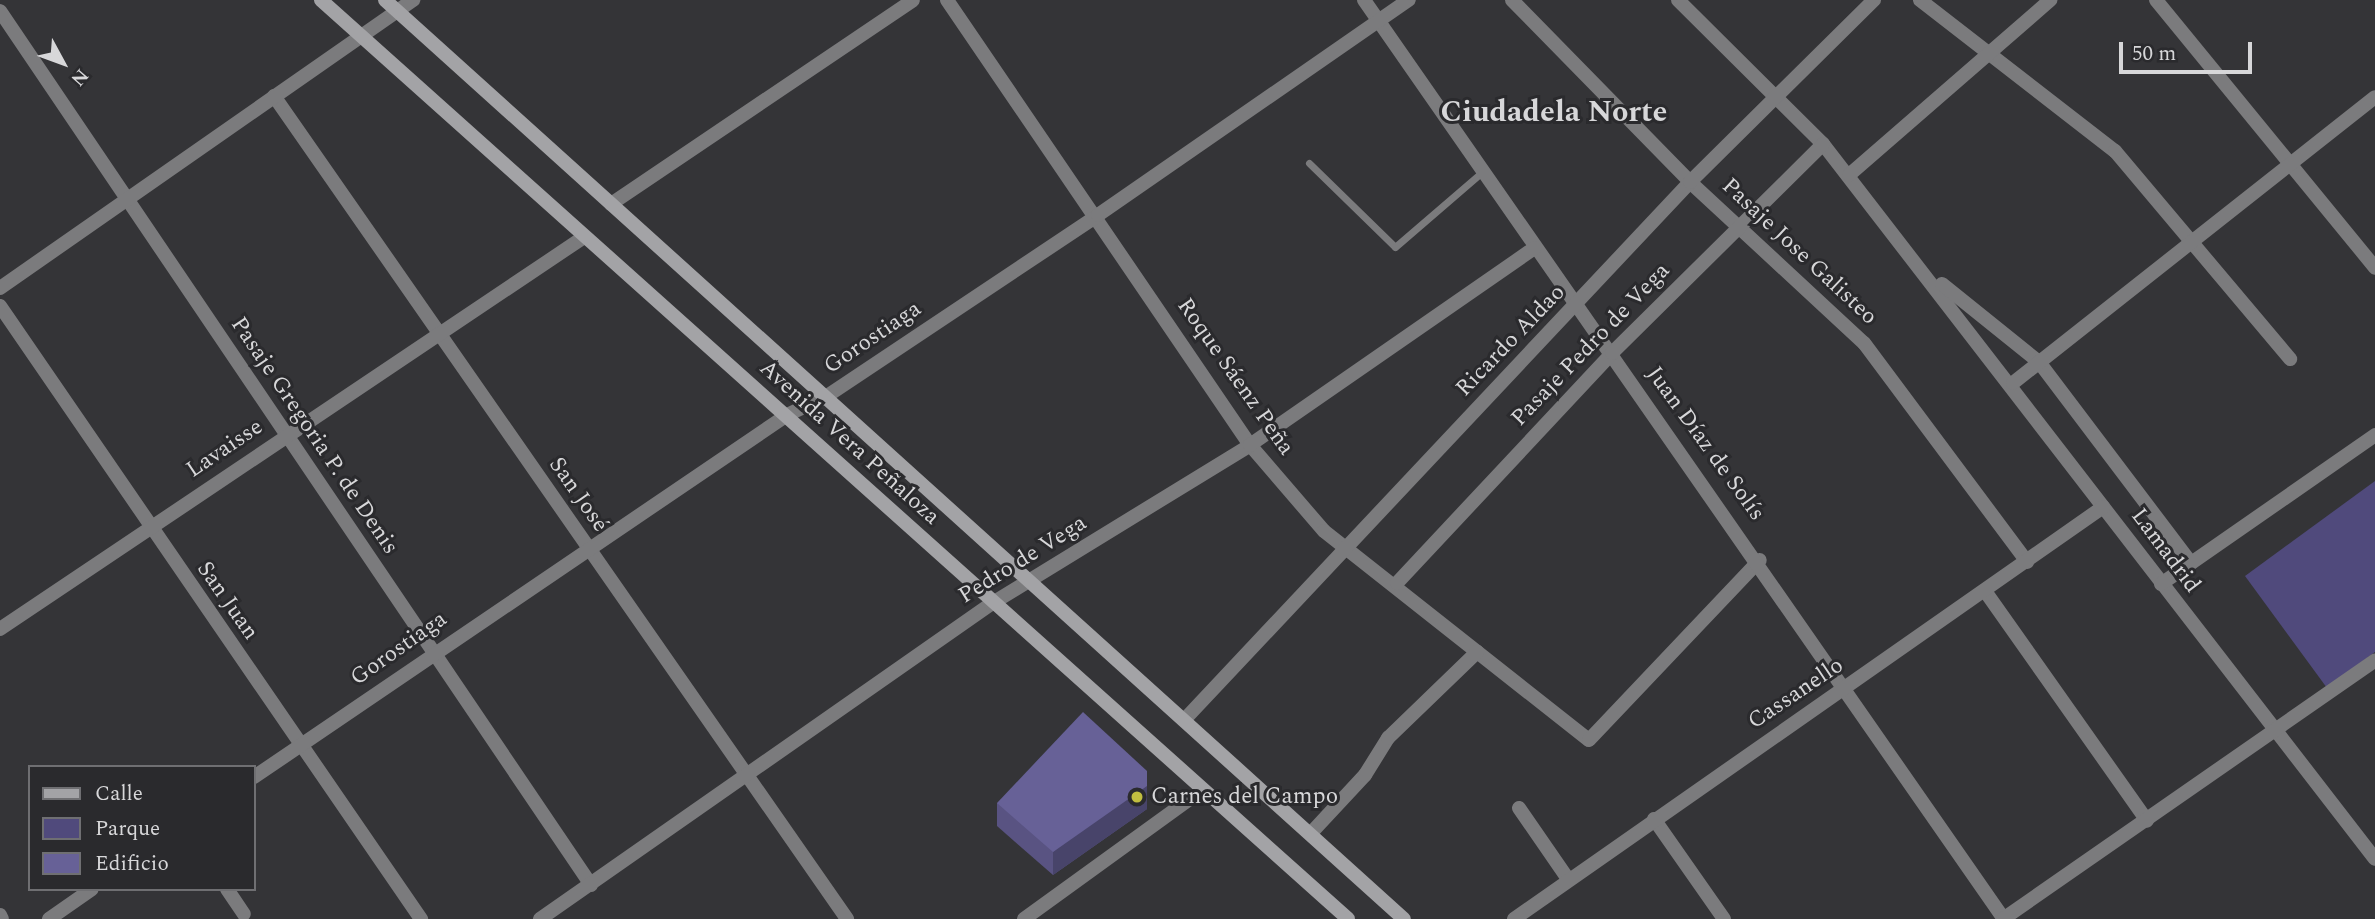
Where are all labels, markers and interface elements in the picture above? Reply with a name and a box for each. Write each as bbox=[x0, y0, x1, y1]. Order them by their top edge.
north arrow bbox=[28, 28, 98, 98]
scale bar bbox=[2123, 28, 2256, 72]
text: 50 m bbox=[2132, 38, 2176, 70]
text: N bbox=[63, 62, 95, 92]
district label: Ciudadela Norte bbox=[1441, 94, 1667, 130]
street label: Pasaje Jose Galisteo bbox=[1715, 173, 1883, 331]
street label: Pasaje Pedro de Vega bbox=[1506, 258, 1676, 432]
street label: Ricardo Aldao bbox=[1451, 279, 1571, 403]
street label: Roque Sáenz Peña bbox=[1171, 293, 1299, 461]
street label: Gorostiaga bbox=[819, 295, 927, 381]
street label: Pasaje Gregoria P. de Denis bbox=[224, 312, 404, 560]
street label: Avenida Vera Peñaloza bbox=[753, 355, 945, 531]
street label: Juan Díaz de Solís bbox=[1640, 362, 1770, 526]
street label: Lavaisse bbox=[182, 414, 268, 484]
street label: San José bbox=[542, 452, 614, 538]
street label: Lamadrid bbox=[2124, 503, 2206, 599]
street label: Pedro de Vega bbox=[954, 510, 1092, 610]
street label: San Juan bbox=[190, 556, 264, 646]
street label: Gorostiaga bbox=[345, 606, 453, 692]
street label: Cassanello bbox=[1743, 652, 1849, 736]
legend bbox=[28, 765, 256, 891]
text: Calle bbox=[95, 778, 143, 810]
place label: Carnes del Campo bbox=[1151, 783, 1338, 811]
marker: Carnes del Campo bbox=[1129, 789, 1145, 805]
text: Parque bbox=[95, 813, 160, 845]
text: Edificio bbox=[95, 848, 169, 880]

